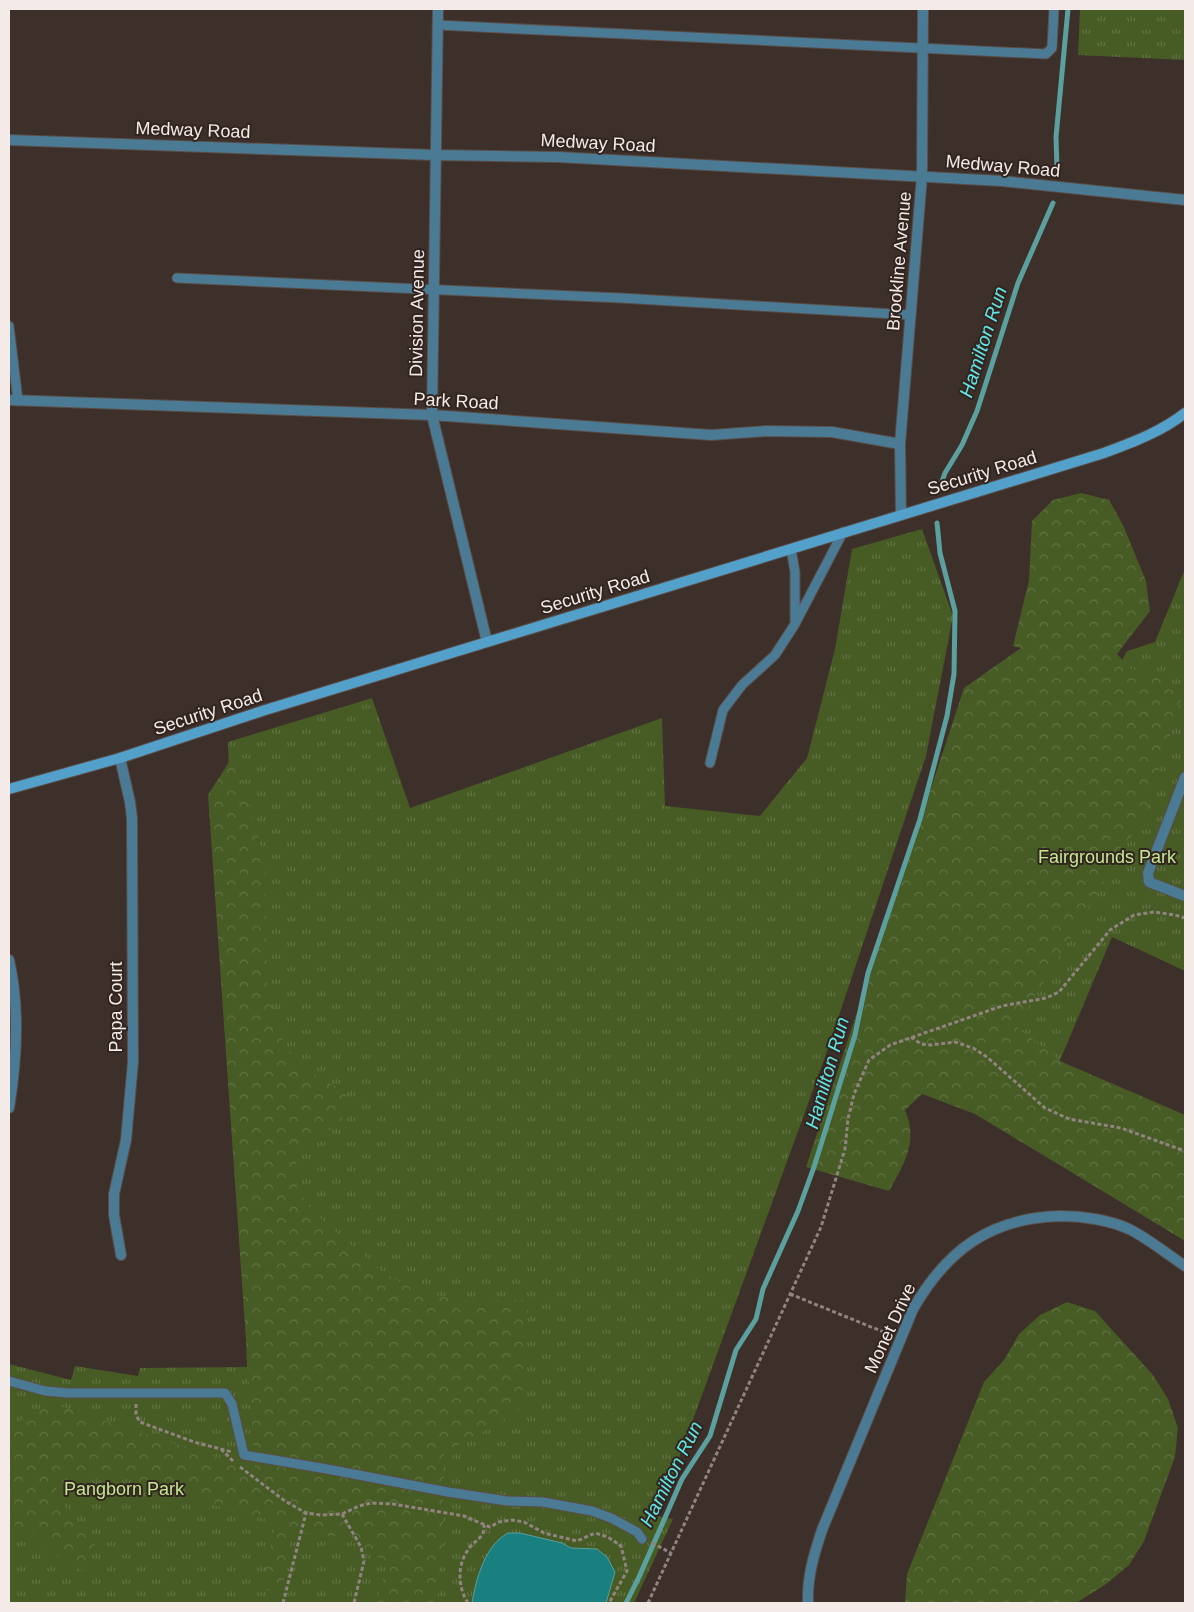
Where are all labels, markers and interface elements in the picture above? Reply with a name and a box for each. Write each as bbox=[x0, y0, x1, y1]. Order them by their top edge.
street label: Medway Road bbox=[135, 118, 251, 142]
street label: Medway Road bbox=[540, 130, 656, 156]
street label: Medway Road bbox=[945, 151, 1061, 181]
street label: Brookline Avenue bbox=[883, 191, 915, 331]
street label: Division Avenue bbox=[406, 249, 428, 377]
water label: Hamilton Run bbox=[955, 284, 1011, 400]
street label: Park Road bbox=[413, 389, 499, 413]
street label: Security Road bbox=[925, 447, 1039, 499]
street label: Security Road bbox=[538, 566, 652, 618]
street label: Security Road bbox=[151, 685, 265, 739]
park label: Fairgrounds Park bbox=[1038, 847, 1177, 867]
street label: Papa Court bbox=[106, 961, 126, 1053]
water label: Hamilton Run bbox=[801, 1015, 853, 1131]
street label: Monet Drive bbox=[860, 1280, 920, 1376]
water label: Hamilton Run bbox=[636, 1418, 706, 1530]
park label: Pangborn Park bbox=[64, 1479, 185, 1499]

